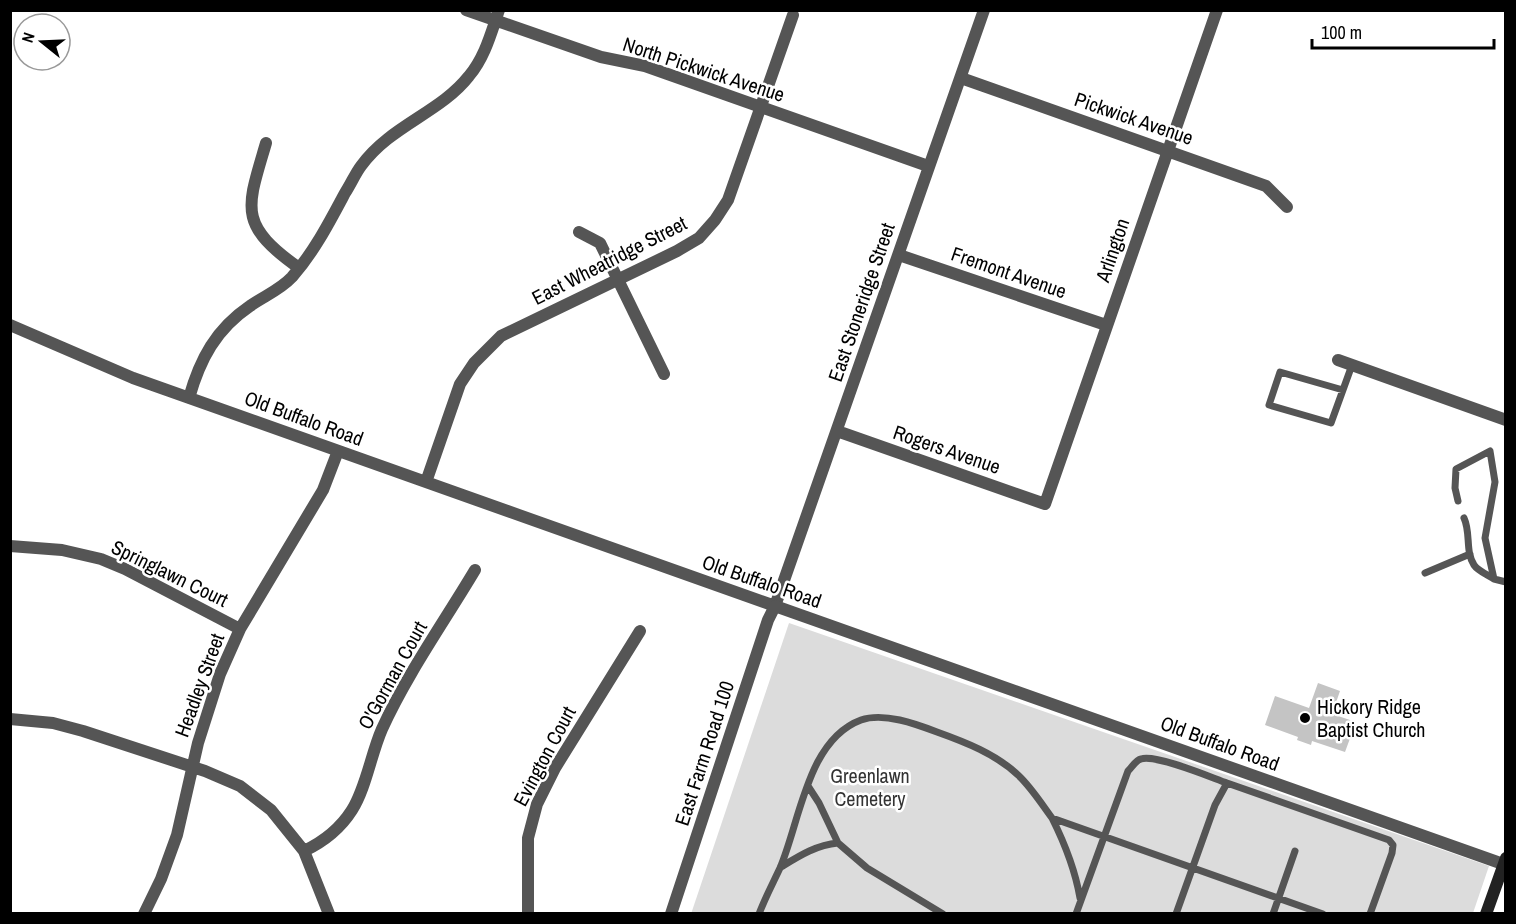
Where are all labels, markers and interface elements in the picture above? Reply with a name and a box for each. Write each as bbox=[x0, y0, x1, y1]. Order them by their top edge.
north arrow bbox=[12, 12, 72, 72]
scale bar bbox=[1312, 12, 1494, 50]
text: 100 m bbox=[1321, 20, 1362, 45]
text: N bbox=[16, 29, 40, 45]
street label: North Pickwick Avenue bbox=[620, 30, 788, 108]
street label: Pickwick Avenue bbox=[1071, 85, 1197, 151]
street label: East Wheatridge Street bbox=[527, 209, 691, 311]
street label: Arlington bbox=[1088, 215, 1135, 286]
street label: East Stoneridge Street bbox=[821, 219, 901, 385]
street label: Fremont Avenue bbox=[948, 240, 1070, 304]
street label: Old Buffalo Road bbox=[241, 384, 367, 452]
street label: Rogers Avenue bbox=[890, 418, 1004, 480]
street label: Springlawn Court bbox=[107, 533, 233, 613]
street label: Old Buffalo Road bbox=[699, 548, 825, 614]
street label: O'Gorman Court bbox=[351, 616, 433, 734]
street label: Headley Street bbox=[168, 629, 230, 741]
street label: East Farm Road 100 bbox=[668, 677, 740, 829]
place label: Hickory Ridge Baptist Church bbox=[1317, 693, 1425, 743]
street label: Evington Court bbox=[506, 701, 582, 811]
street label: Old Buffalo Road bbox=[1157, 709, 1283, 777]
marker: Hickory Ridge Baptist Church bbox=[1298, 711, 1312, 725]
park label: Greenlawn Cemetery bbox=[830, 762, 910, 812]

